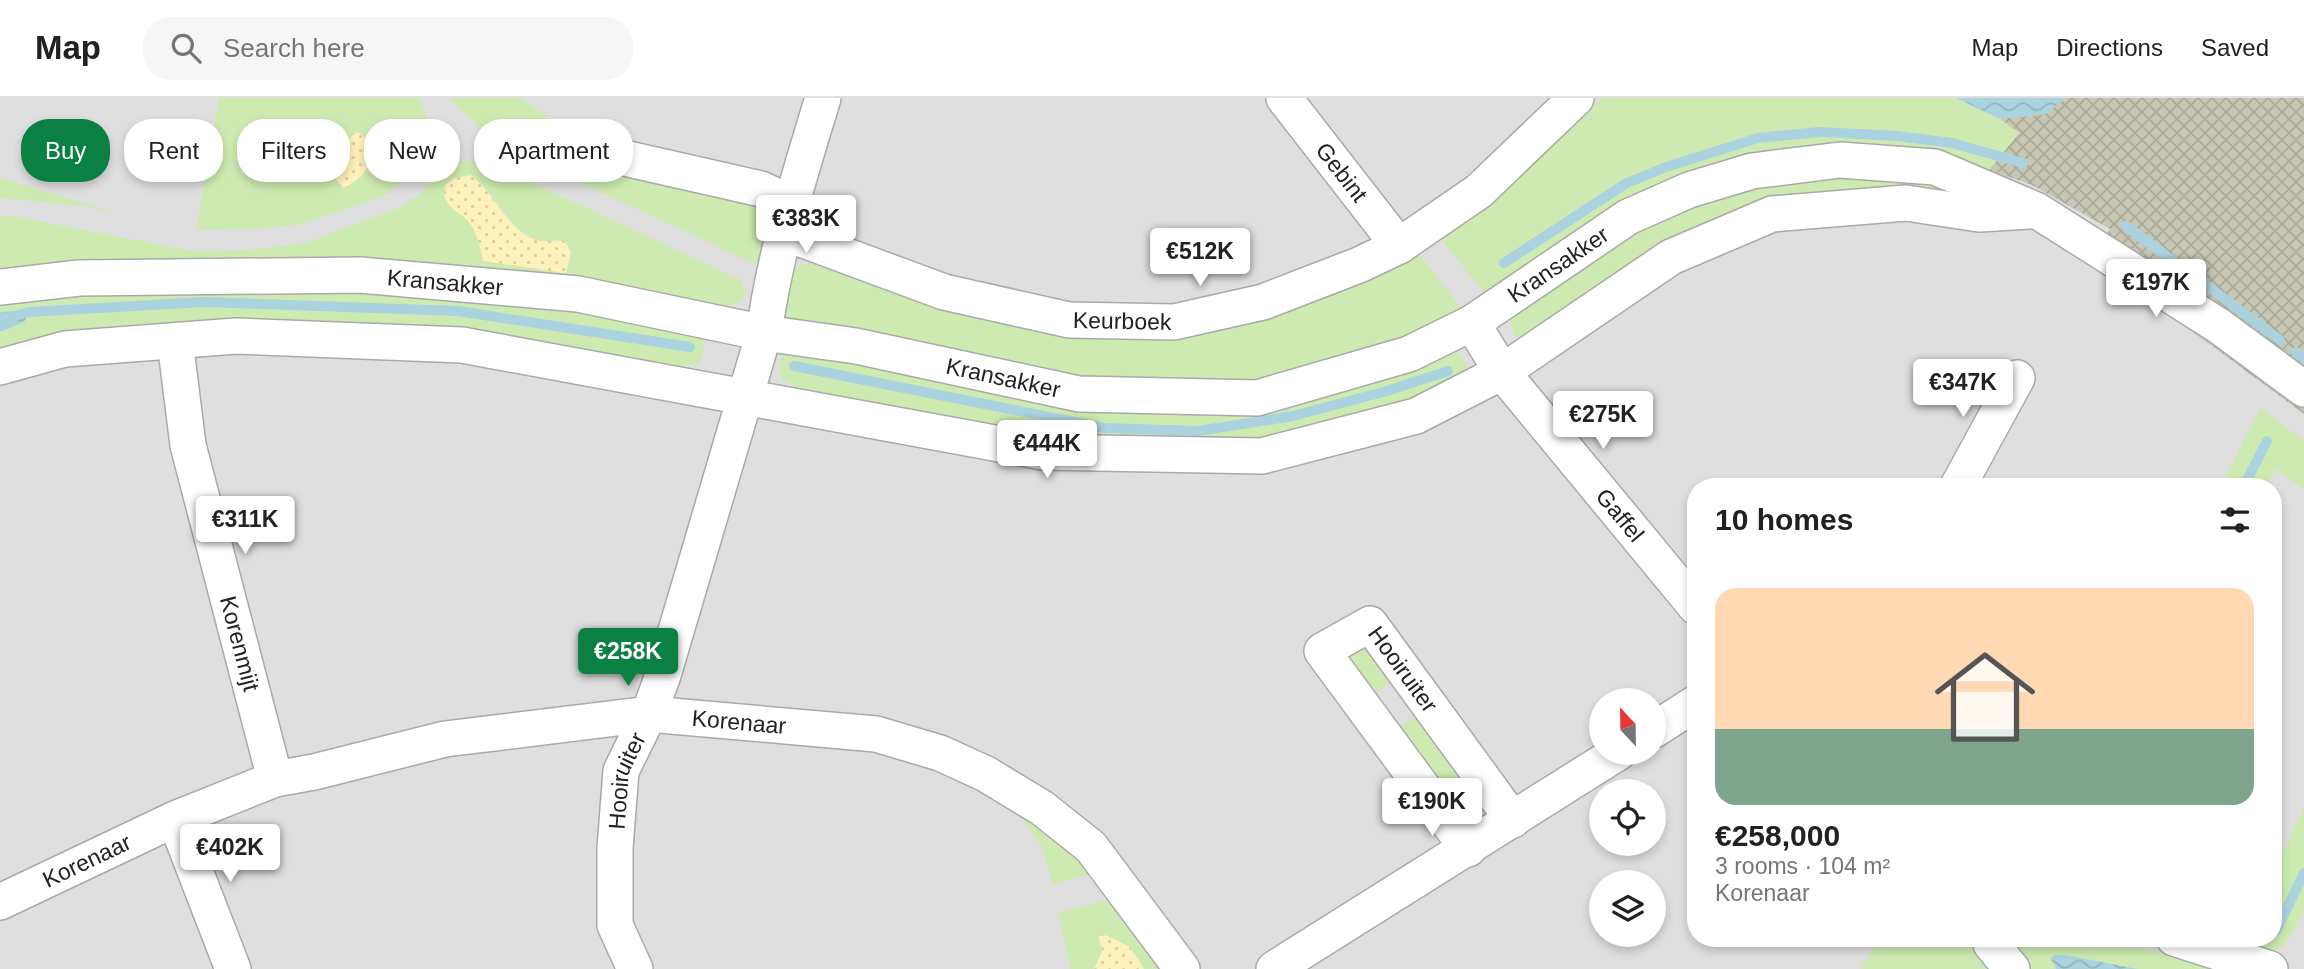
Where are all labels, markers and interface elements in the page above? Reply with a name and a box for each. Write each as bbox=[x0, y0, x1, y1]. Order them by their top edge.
search box bbox=[143, 17, 633, 80]
text: Map bbox=[35, 29, 101, 66]
icon: search bbox=[167, 29, 205, 67]
text: Search here bbox=[223, 33, 365, 63]
text: Map bbox=[1972, 34, 2018, 61]
text: Directions bbox=[2056, 34, 2163, 61]
text: Saved bbox=[2201, 34, 2269, 61]
chip: Buy bbox=[21, 119, 110, 182]
chip: Rent bbox=[124, 119, 223, 182]
chip: Filters bbox=[237, 119, 350, 182]
chip: New bbox=[364, 119, 460, 182]
chip: Apartment bbox=[474, 119, 633, 182]
street label: Gebint bbox=[1311, 137, 1373, 207]
pin: €383K bbox=[757, 195, 855, 255]
text: €383K bbox=[772, 205, 840, 231]
street label: Kransakker bbox=[1503, 221, 1614, 308]
pin: €512K bbox=[1151, 228, 1249, 288]
text: €512K bbox=[1166, 238, 1234, 264]
pin: €197K bbox=[2107, 260, 2205, 319]
street label: Kransakker bbox=[386, 264, 505, 300]
text: €197K bbox=[2122, 269, 2190, 295]
street label: Keurboek bbox=[1073, 307, 1172, 335]
street label: Kransakker bbox=[944, 353, 1063, 403]
pin: €347K bbox=[1914, 360, 2012, 419]
text: €347K bbox=[1929, 369, 1997, 395]
pin: €275K bbox=[1554, 392, 1652, 451]
text: €275K bbox=[1569, 401, 1637, 427]
pin: €444K bbox=[998, 420, 1096, 480]
text: €444K bbox=[1013, 430, 1081, 456]
street label: Gaffel bbox=[1591, 483, 1650, 547]
pin: €311K bbox=[196, 496, 294, 556]
icon: filters bbox=[2216, 501, 2254, 539]
text: 10 homes bbox=[1715, 503, 1853, 536]
text: €311K bbox=[212, 506, 278, 532]
street label: Korenmijt bbox=[215, 593, 265, 694]
street label: Hooiruiter bbox=[1363, 621, 1443, 717]
pin: €258K bbox=[579, 628, 677, 688]
icon: home bbox=[1922, 634, 2048, 760]
text: €258K bbox=[594, 638, 662, 664]
north arrow bbox=[1589, 688, 1666, 765]
map controls bbox=[1589, 688, 1666, 947]
street label: Korenaar bbox=[691, 705, 788, 739]
street label: Hooiruiter bbox=[603, 728, 651, 830]
pin: €190K bbox=[1383, 778, 1481, 838]
button: locate bbox=[1589, 779, 1666, 856]
text: €190K bbox=[1398, 788, 1466, 814]
text: €258,000 bbox=[1715, 819, 1840, 852]
pin: €402K bbox=[181, 824, 279, 884]
street label: Korenaar bbox=[38, 829, 135, 893]
text: €402K bbox=[196, 834, 264, 860]
text: 3 rooms · 104 m² bbox=[1715, 853, 1890, 879]
button: layers bbox=[1589, 870, 1666, 947]
text: Korenaar bbox=[1715, 880, 1810, 906]

